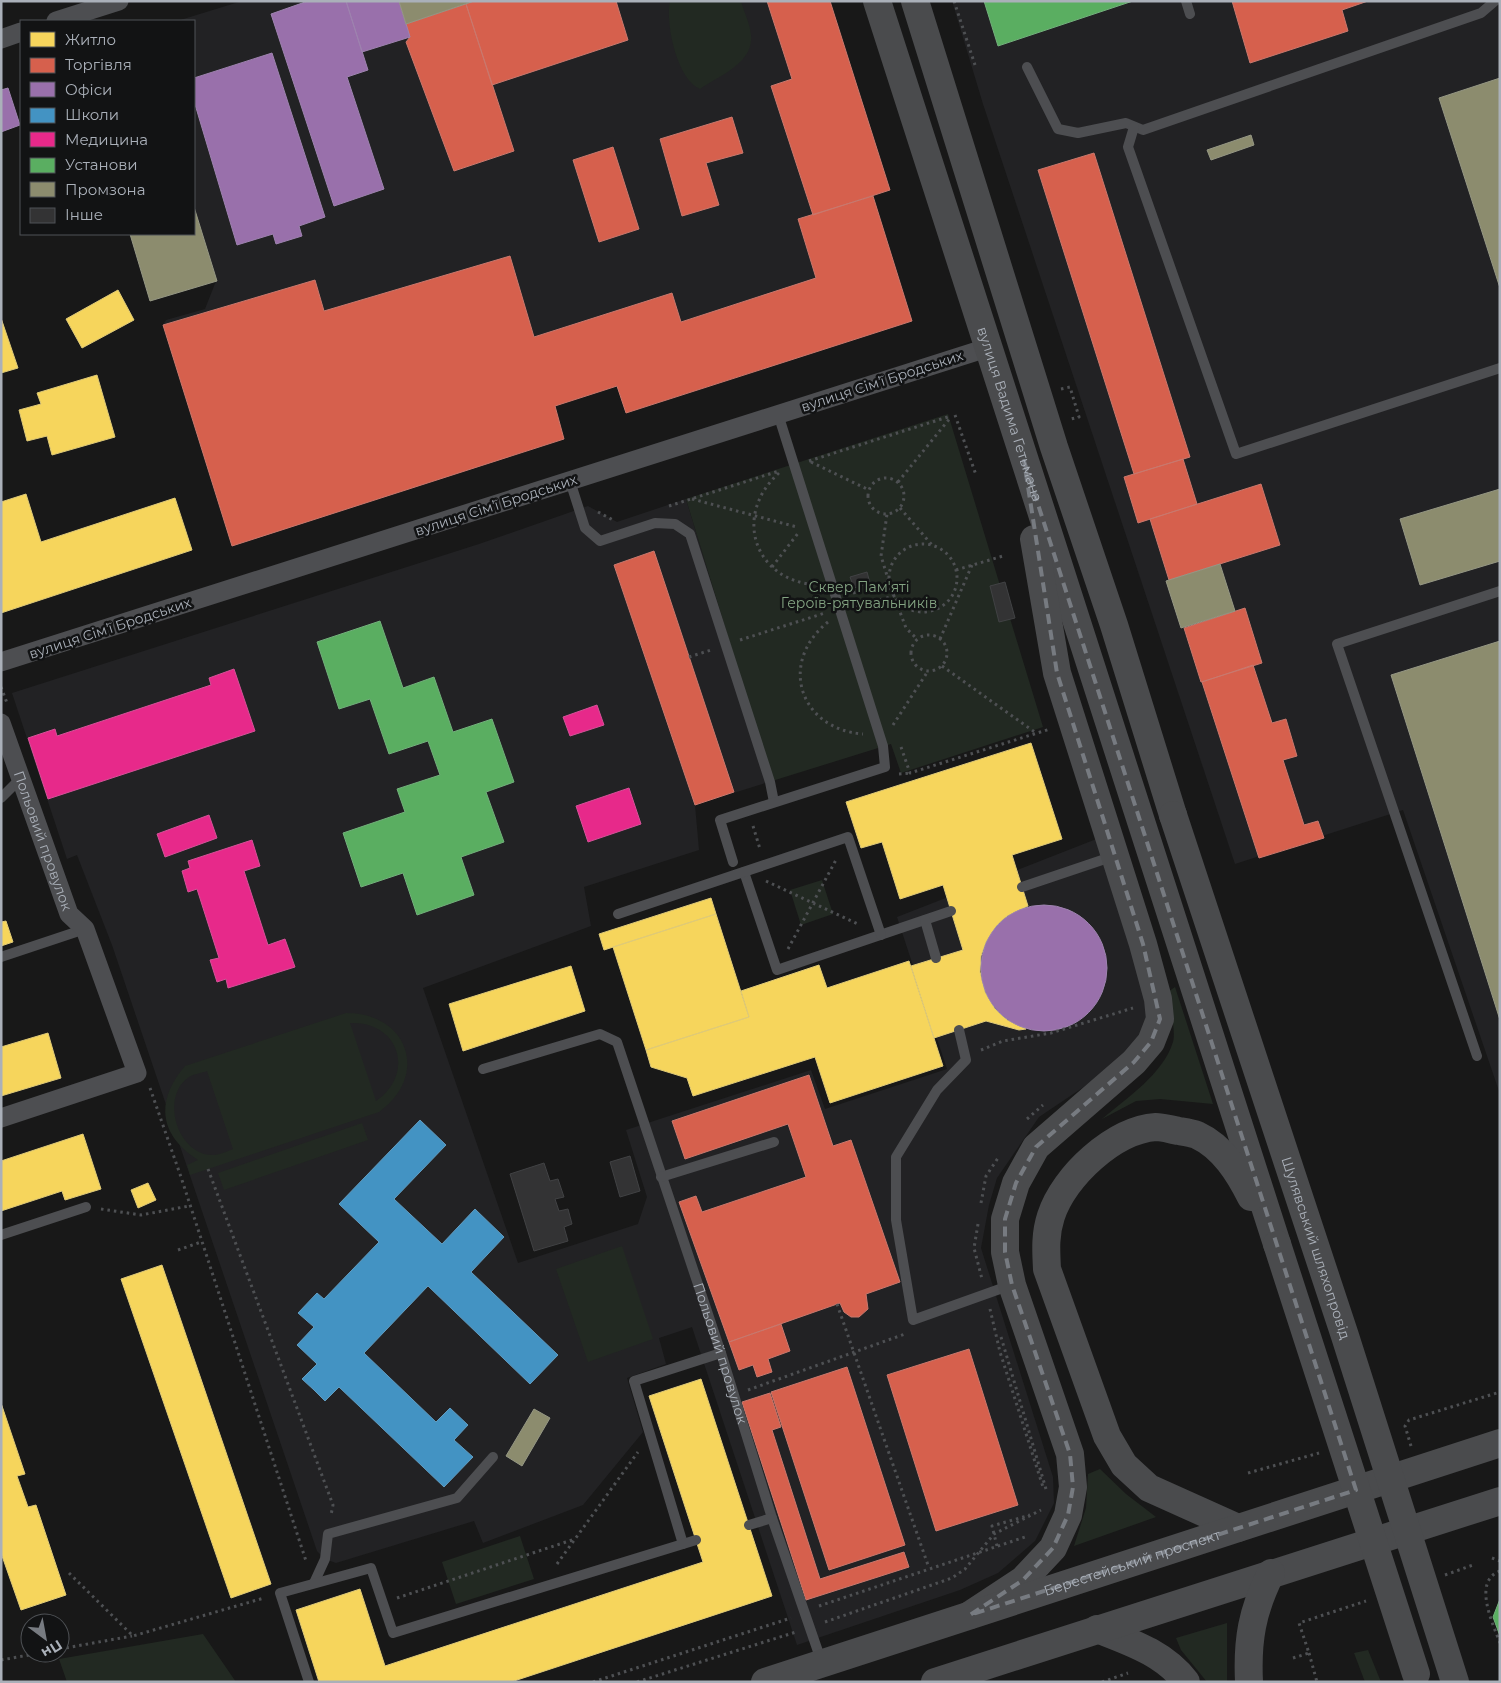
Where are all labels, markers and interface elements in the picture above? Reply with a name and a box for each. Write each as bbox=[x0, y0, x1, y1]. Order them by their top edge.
legend bbox=[20, 20, 195, 235]
text: Житло bbox=[65, 30, 116, 49]
text: Торгівля bbox=[65, 55, 132, 74]
text: Офіси bbox=[65, 80, 112, 99]
text: Школи bbox=[65, 105, 119, 124]
text: Медицина bbox=[65, 130, 148, 149]
text: Установи bbox=[65, 155, 138, 174]
text: Промзона bbox=[65, 180, 145, 199]
text: Інше bbox=[65, 205, 103, 224]
street label: вулиця Вадима Гетьмана bbox=[973, 324, 1046, 504]
street label: вулиця Сімʼї Бродських bbox=[799, 346, 966, 416]
street label: вулиця Сімʼї Бродських bbox=[413, 470, 580, 540]
park label: Сквер Пам'яті Героїв-рятувальників bbox=[781, 578, 937, 612]
street label: вулиця Сімʼї Бродських bbox=[27, 593, 194, 663]
street label: Польовий провулок bbox=[10, 768, 76, 913]
street label: Шулявський шляхопровід bbox=[1277, 1154, 1354, 1342]
street label: Польовий провулок bbox=[689, 1280, 751, 1426]
street label: Берестейський проспект bbox=[1041, 1525, 1223, 1600]
north arrow bbox=[20, 1613, 70, 1663]
text: Пн bbox=[38, 1636, 66, 1662]

